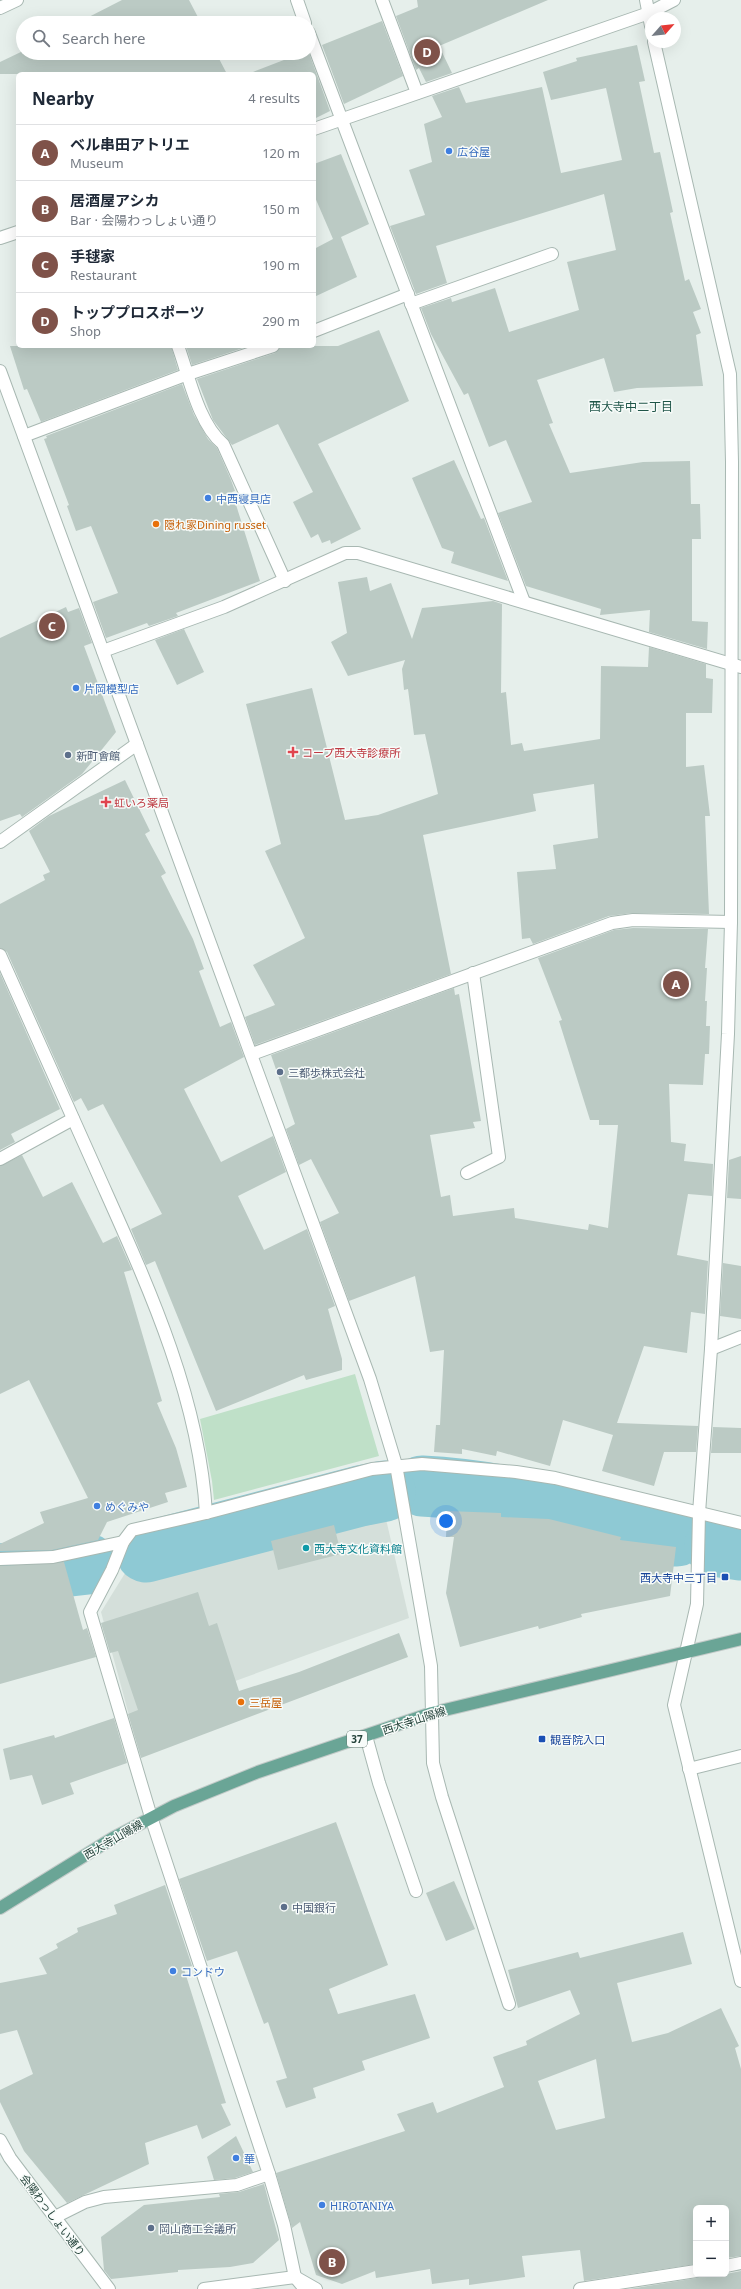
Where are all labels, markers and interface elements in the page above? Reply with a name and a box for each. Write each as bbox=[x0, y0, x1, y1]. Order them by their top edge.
north arrow bbox=[645, 12, 681, 48]
search box bbox=[16, 16, 316, 60]
icon: search bbox=[30, 27, 52, 49]
text: Search here bbox=[62, 28, 145, 48]
pin: D bbox=[414, 37, 440, 67]
text: Nearby bbox=[32, 87, 94, 110]
text: 4 results bbox=[248, 89, 300, 107]
text: ベル串田アトリエ bbox=[70, 134, 190, 154]
text: A bbox=[41, 144, 50, 162]
text: 120 m bbox=[262, 144, 300, 162]
place label: 広谷屋 bbox=[457, 144, 490, 159]
marker: 広谷屋 bbox=[444, 146, 454, 156]
text: Museum bbox=[70, 154, 124, 172]
text: 居酒屋アシカ bbox=[70, 190, 159, 210]
text: B bbox=[41, 200, 49, 218]
text: 150 m bbox=[262, 200, 300, 218]
text: Bar · 会陽わっしょい通り bbox=[70, 211, 218, 229]
text: 手毬家 bbox=[70, 246, 115, 266]
text: C bbox=[41, 256, 49, 274]
text: 190 m bbox=[262, 256, 300, 274]
text: Restaurant bbox=[70, 266, 137, 284]
text: トッププロスポーツ bbox=[70, 302, 205, 322]
text: D bbox=[40, 312, 50, 330]
text: 290 m bbox=[262, 312, 300, 330]
text: Shop bbox=[70, 322, 101, 340]
district label: 西大寺中二丁目 bbox=[589, 398, 673, 415]
place label: 中西寝具店 bbox=[216, 491, 271, 506]
marker: 中西寝具店 bbox=[203, 493, 213, 503]
place label: 隠れ家Dining russet bbox=[164, 517, 266, 532]
marker: 隠れ家Dining russet bbox=[151, 519, 161, 529]
pin: C bbox=[39, 611, 65, 641]
place label: 片岡模型店 bbox=[84, 681, 139, 696]
marker: 片岡模型店 bbox=[71, 683, 81, 693]
place label: コープ西大寺診療所 bbox=[302, 745, 401, 760]
marker: コープ西大寺診療所 bbox=[287, 746, 299, 758]
place label: 新町會館 bbox=[76, 748, 120, 763]
marker: 新町會館 bbox=[63, 750, 73, 760]
place label: 虹いろ薬局 bbox=[114, 795, 169, 810]
marker: 虹いろ薬局 bbox=[101, 797, 111, 807]
pin: A bbox=[663, 969, 689, 999]
place label: 三都歩株式会社 bbox=[288, 1065, 365, 1080]
marker: 三都歩株式会社 bbox=[275, 1067, 285, 1077]
place label: めぐみや bbox=[105, 1499, 149, 1514]
marker: めぐみや bbox=[92, 1501, 102, 1511]
your location bbox=[436, 1511, 456, 1531]
place label: 西大寺文化資料館 bbox=[314, 1541, 402, 1556]
marker: 西大寺文化資料館 bbox=[301, 1543, 311, 1553]
place label: 西大寺中三丁目 bbox=[640, 1570, 717, 1585]
marker: 西大寺中三丁目 bbox=[720, 1572, 730, 1582]
place label: 三岳屋 bbox=[249, 1695, 282, 1710]
marker: 三岳屋 bbox=[236, 1697, 246, 1707]
street label: 西大寺山陽線 bbox=[380, 1703, 448, 1737]
road number: 37 bbox=[347, 1731, 367, 1747]
place label: 観音院入口 bbox=[550, 1732, 605, 1747]
marker: 観音院入口 bbox=[537, 1734, 547, 1744]
street label: 西大寺山陽線 bbox=[81, 1816, 145, 1862]
place label: 中国銀行 bbox=[292, 1900, 336, 1915]
marker: 中国銀行 bbox=[279, 1902, 289, 1912]
place label: コンドウ bbox=[181, 1964, 225, 1979]
marker: コンドウ bbox=[168, 1966, 178, 1976]
place label: 華 bbox=[244, 2151, 255, 2166]
marker: 華 bbox=[231, 2153, 241, 2163]
street label: 会陽わっしょい通り bbox=[17, 2171, 89, 2259]
place label: HIROTANIYA bbox=[330, 2198, 395, 2213]
marker: HIROTANIYA bbox=[317, 2200, 327, 2210]
map controls bbox=[693, 2205, 729, 2277]
button: + bbox=[693, 2205, 729, 2241]
place label: 岡山商工会議所 bbox=[159, 2221, 237, 2236]
marker: 岡山商工会議所 bbox=[146, 2223, 156, 2233]
button: − bbox=[693, 2241, 729, 2277]
pin: B bbox=[319, 2247, 345, 2277]

